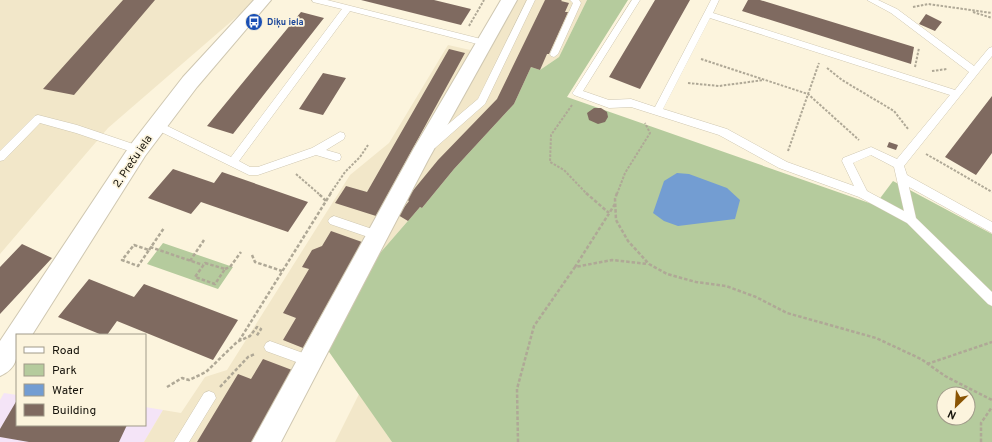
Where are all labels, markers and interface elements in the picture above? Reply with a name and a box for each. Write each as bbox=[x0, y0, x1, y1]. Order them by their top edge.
bus stop icon: Diķu iela bbox=[244, 12, 264, 32]
place label: Diķu iela bbox=[267, 17, 304, 28]
street label: 2. Preču iela bbox=[110, 132, 156, 191]
legend bbox=[16, 334, 146, 426]
text: Road bbox=[52, 343, 80, 359]
text: Park bbox=[52, 363, 77, 379]
text: Water bbox=[52, 383, 84, 399]
north arrow bbox=[936, 386, 976, 426]
text: Building bbox=[52, 403, 96, 419]
text: N bbox=[946, 406, 959, 422]

